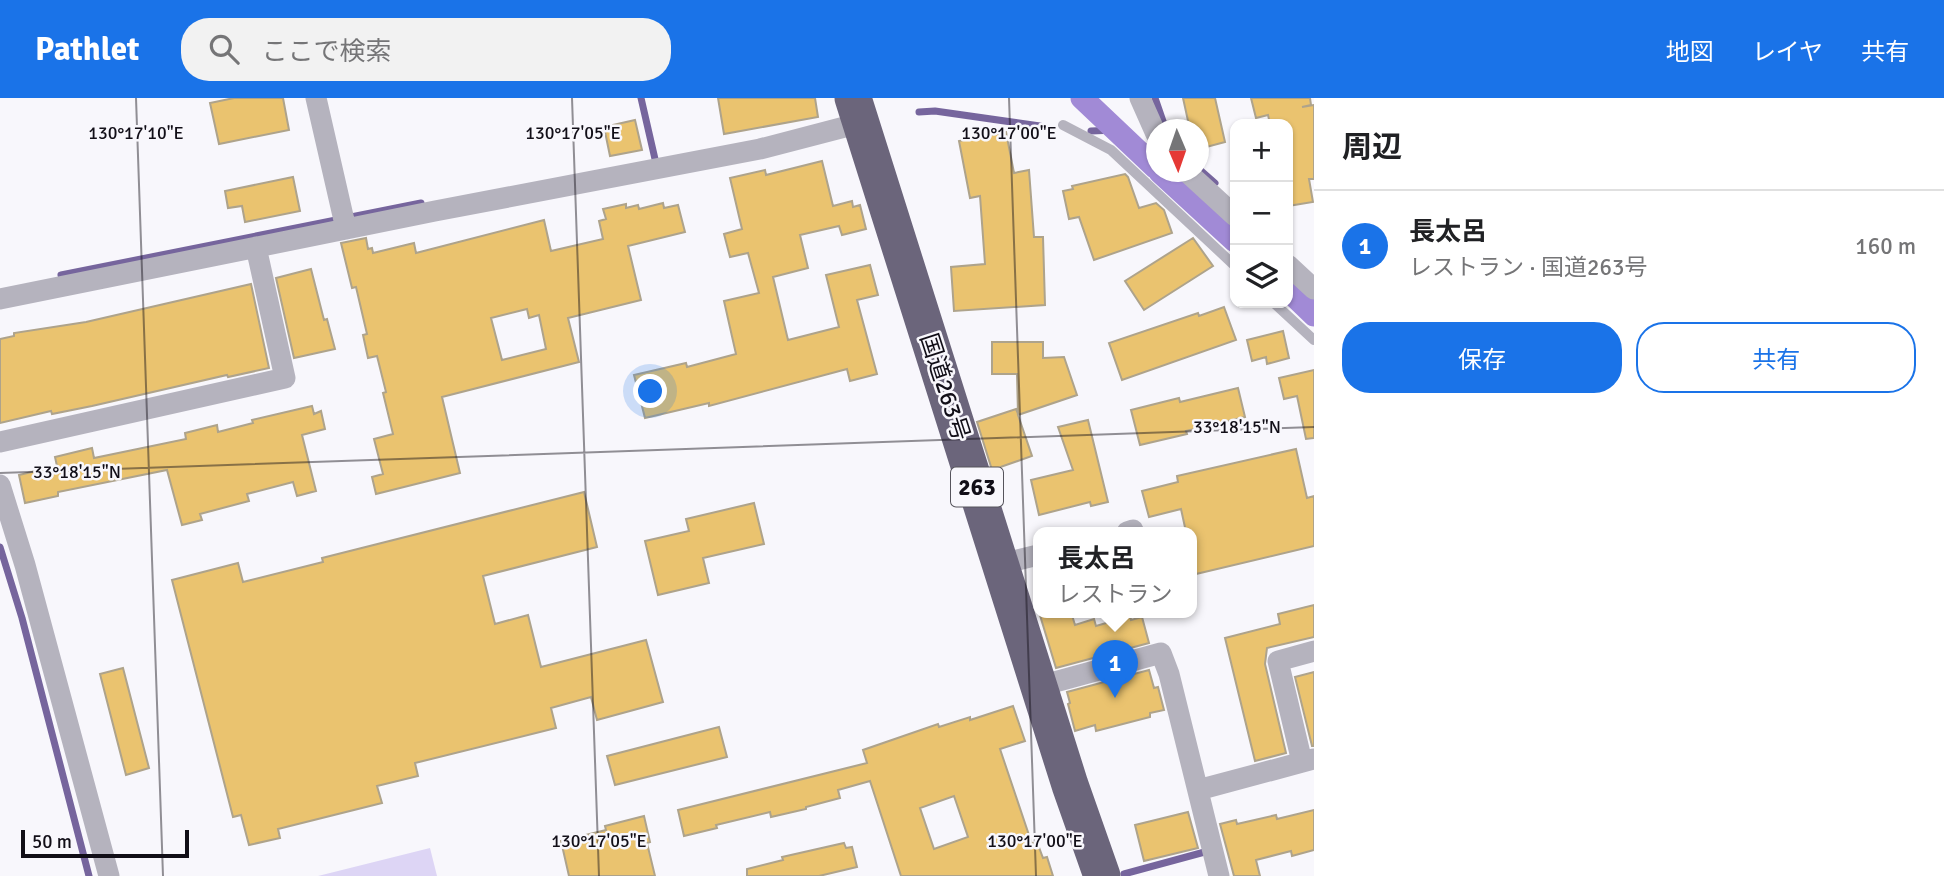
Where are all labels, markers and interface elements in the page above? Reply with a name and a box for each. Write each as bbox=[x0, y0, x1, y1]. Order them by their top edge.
search box bbox=[181, 18, 671, 81]
text: Pathlet bbox=[35, 29, 139, 70]
icon: search bbox=[205, 30, 243, 68]
text: ここで検索 bbox=[261, 36, 391, 68]
text: 地図 bbox=[1666, 37, 1714, 67]
text: レイヤ bbox=[1752, 37, 1823, 67]
text: 共有 bbox=[1861, 37, 1909, 67]
north arrow bbox=[1146, 119, 1209, 182]
map controls bbox=[1230, 119, 1293, 308]
button: + bbox=[1230, 119, 1293, 182]
text: 130°17'10"E bbox=[88, 122, 184, 144]
text: 130°17'05"E bbox=[525, 122, 621, 144]
text: 130°17'00"E bbox=[961, 122, 1057, 144]
text: 周辺 bbox=[1342, 129, 1402, 166]
button: − bbox=[1230, 182, 1293, 245]
text: 長太呂 bbox=[1409, 216, 1487, 248]
text: 1 bbox=[1359, 232, 1371, 261]
text: 160 m bbox=[1855, 232, 1916, 261]
button: layers bbox=[1230, 245, 1293, 308]
text: レストラン · 国道263号 bbox=[1409, 253, 1647, 282]
button: 保存 bbox=[1342, 322, 1622, 393]
button: 共有 bbox=[1636, 322, 1916, 393]
street label: 国道263号 bbox=[914, 330, 976, 444]
your location bbox=[633, 374, 667, 408]
text: 33°18'15"N bbox=[1193, 416, 1281, 438]
text: 33°18'15"N bbox=[33, 461, 121, 483]
road number: 263 bbox=[951, 468, 1003, 506]
popup bbox=[1033, 527, 1197, 618]
text: 長太呂 bbox=[1058, 543, 1136, 575]
text: レストラン bbox=[1058, 580, 1173, 609]
pin: 1 bbox=[1092, 640, 1138, 698]
scale bar bbox=[21, 827, 189, 859]
text: 50 m bbox=[32, 830, 72, 854]
text: 130°17'05"E bbox=[551, 830, 647, 852]
text: 130°17'00"E bbox=[987, 830, 1083, 852]

